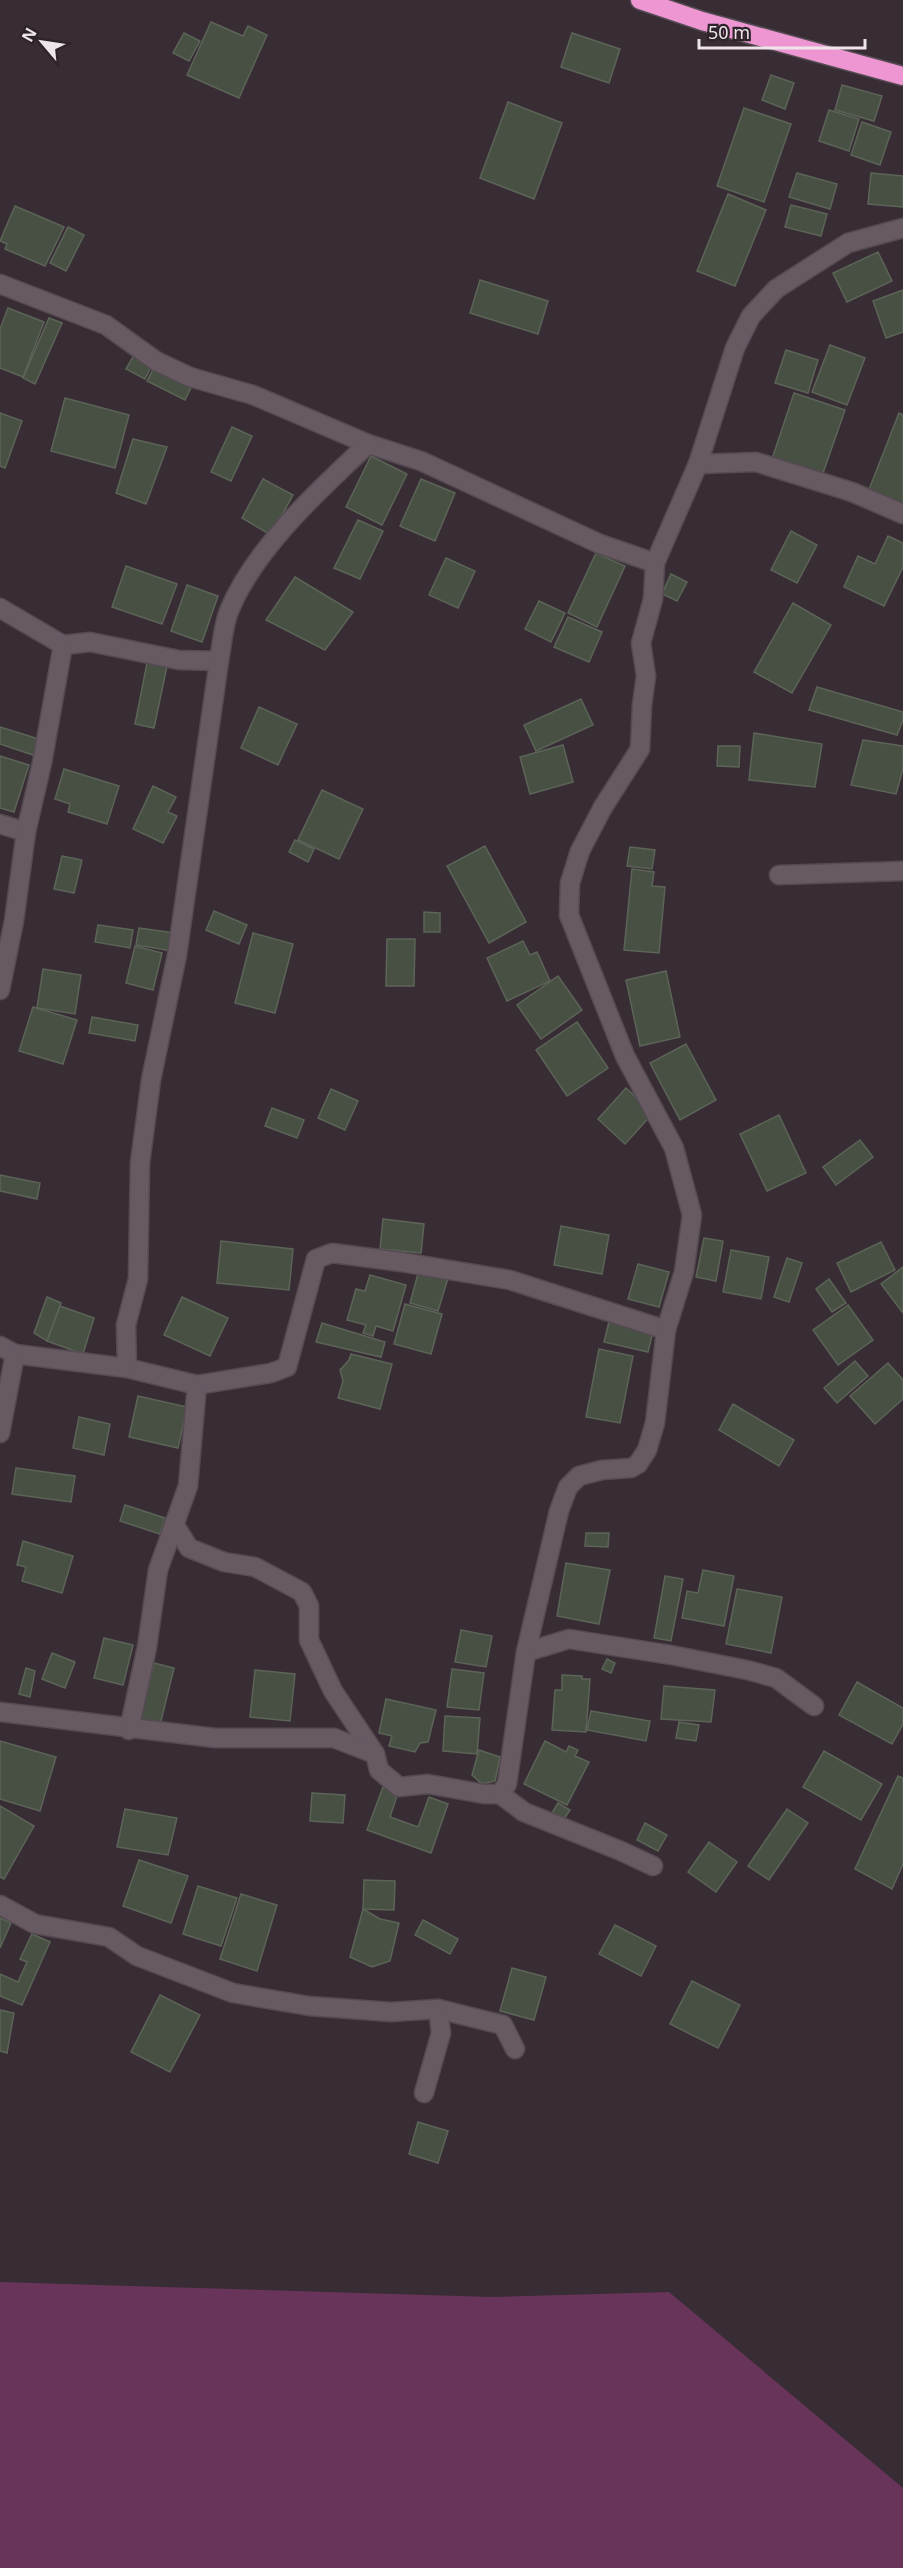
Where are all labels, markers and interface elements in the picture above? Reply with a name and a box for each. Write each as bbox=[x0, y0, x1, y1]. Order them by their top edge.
north arrow bbox=[12, 12, 72, 72]
scale bar bbox=[699, 12, 866, 50]
text: 50 m bbox=[708, 20, 750, 44]
text: N bbox=[16, 24, 42, 46]

